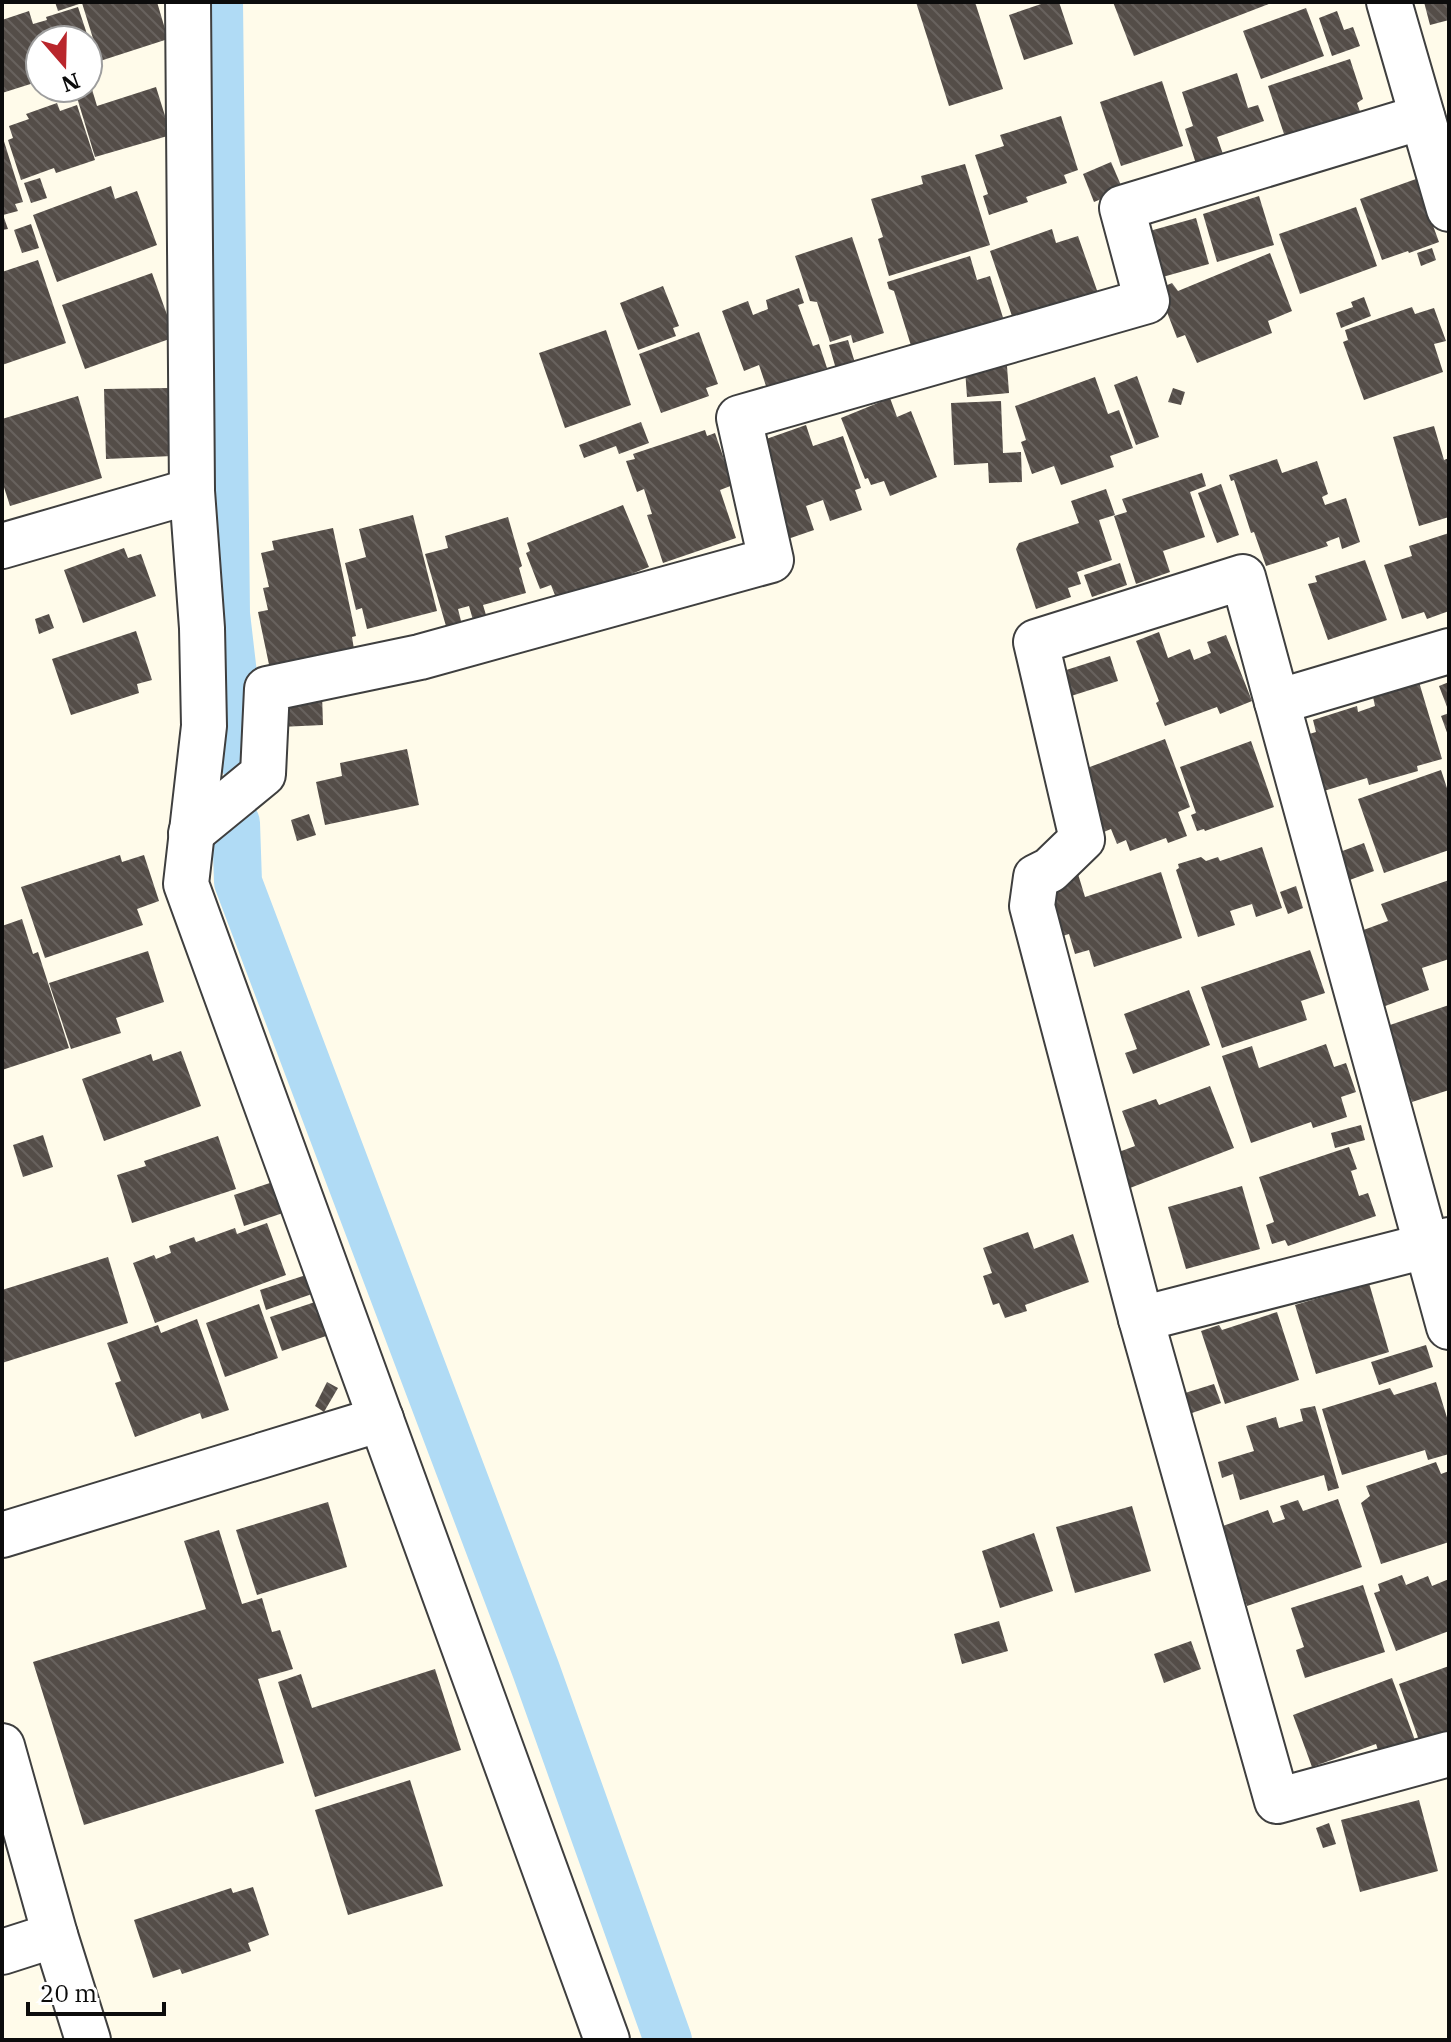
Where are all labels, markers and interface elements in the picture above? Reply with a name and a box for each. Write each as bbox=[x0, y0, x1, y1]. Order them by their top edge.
north arrow bbox=[24, 24, 104, 104]
text: N bbox=[58, 67, 84, 100]
scale bar bbox=[28, 1966, 164, 2016]
text: 20 m bbox=[40, 1977, 97, 2009]

